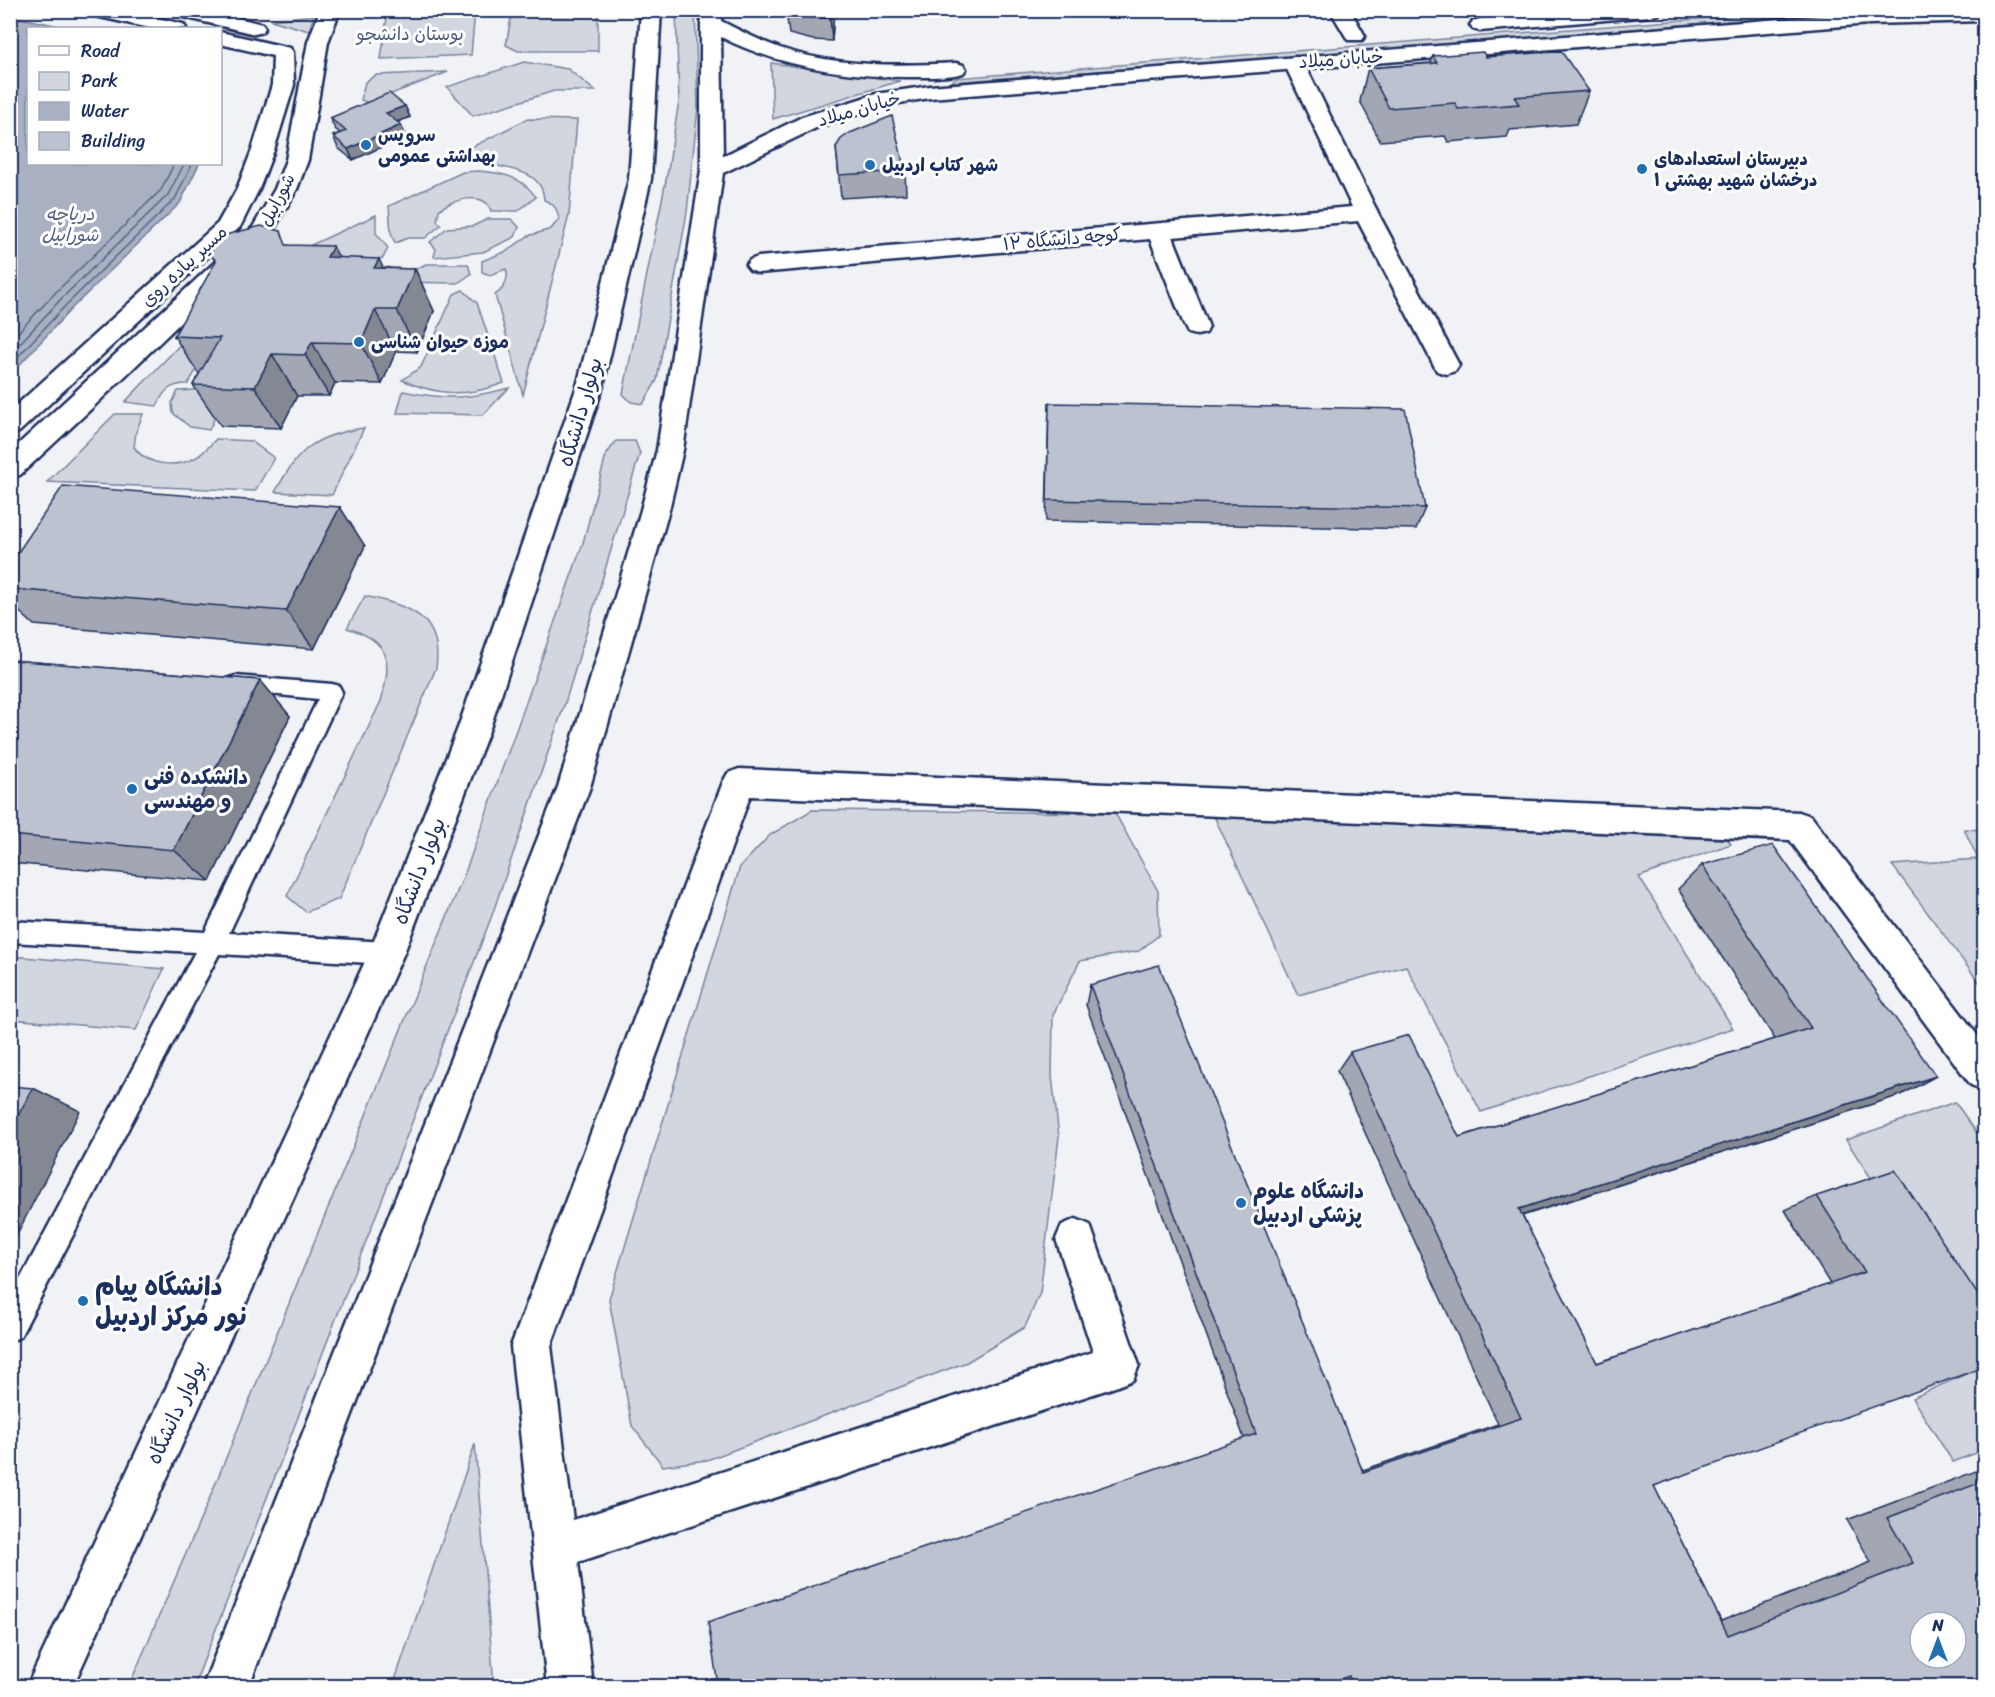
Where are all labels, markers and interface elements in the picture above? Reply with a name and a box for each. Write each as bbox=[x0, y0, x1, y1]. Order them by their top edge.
park label: بوستان دانشجو bbox=[355, 18, 464, 50]
legend bbox=[27, 27, 222, 165]
text: Road bbox=[81, 35, 121, 67]
street label: خیابان میلاد bbox=[1297, 40, 1385, 78]
text: Park bbox=[81, 65, 118, 97]
street label: خیابان میلاد bbox=[814, 82, 904, 136]
text: Water bbox=[81, 95, 130, 127]
place label: سرویس بهداشتی عمومی bbox=[378, 119, 496, 172]
text: Building bbox=[81, 125, 145, 157]
marker: سرویس بهداشتی عمومی bbox=[359, 138, 373, 152]
place label: دبیرستان استعدادهای درخشان شهید بهشتی ۱ bbox=[1654, 143, 1817, 196]
place label: شهر کتاب اردبیل bbox=[882, 149, 998, 181]
marker: شهر کتاب اردبیل bbox=[863, 158, 877, 172]
marker: دبیرستان استعدادهای درخشان شهید بهشتی ۱ bbox=[1635, 162, 1649, 176]
street label: شورابیل bbox=[250, 167, 304, 233]
water label: دریاچه شورابیل bbox=[42, 198, 99, 251]
street label: مسیر پیاده روی bbox=[133, 217, 235, 315]
street label: کوچه دانشگاه ۱۲ bbox=[1002, 218, 1123, 260]
place label: موزه حیوان شناسی bbox=[371, 326, 509, 358]
marker: موزه حیوان شناسی bbox=[352, 335, 366, 349]
street label: بولوار دانشگاه bbox=[546, 353, 614, 471]
place label: دانشکده فنی و مهندسی bbox=[144, 758, 248, 820]
marker: دانشکده فنی و مهندسی bbox=[125, 782, 139, 796]
street label: بولوار دانشگاه bbox=[381, 812, 457, 930]
place label: دانشگاه علوم پزشکی اردبیل bbox=[1253, 1172, 1364, 1234]
marker: دانشگاه علوم پزشکی اردبیل bbox=[1234, 1196, 1248, 1210]
place label: دانشگاه پیام نور مرکز اردبیل bbox=[95, 1263, 247, 1339]
marker: دانشگاه پیام نور مرکز اردبیل bbox=[76, 1294, 90, 1308]
street label: بولوار دانشگاه bbox=[135, 1353, 217, 1471]
north arrow bbox=[1908, 1610, 1968, 1670]
text: N bbox=[1931, 1611, 1944, 1640]

